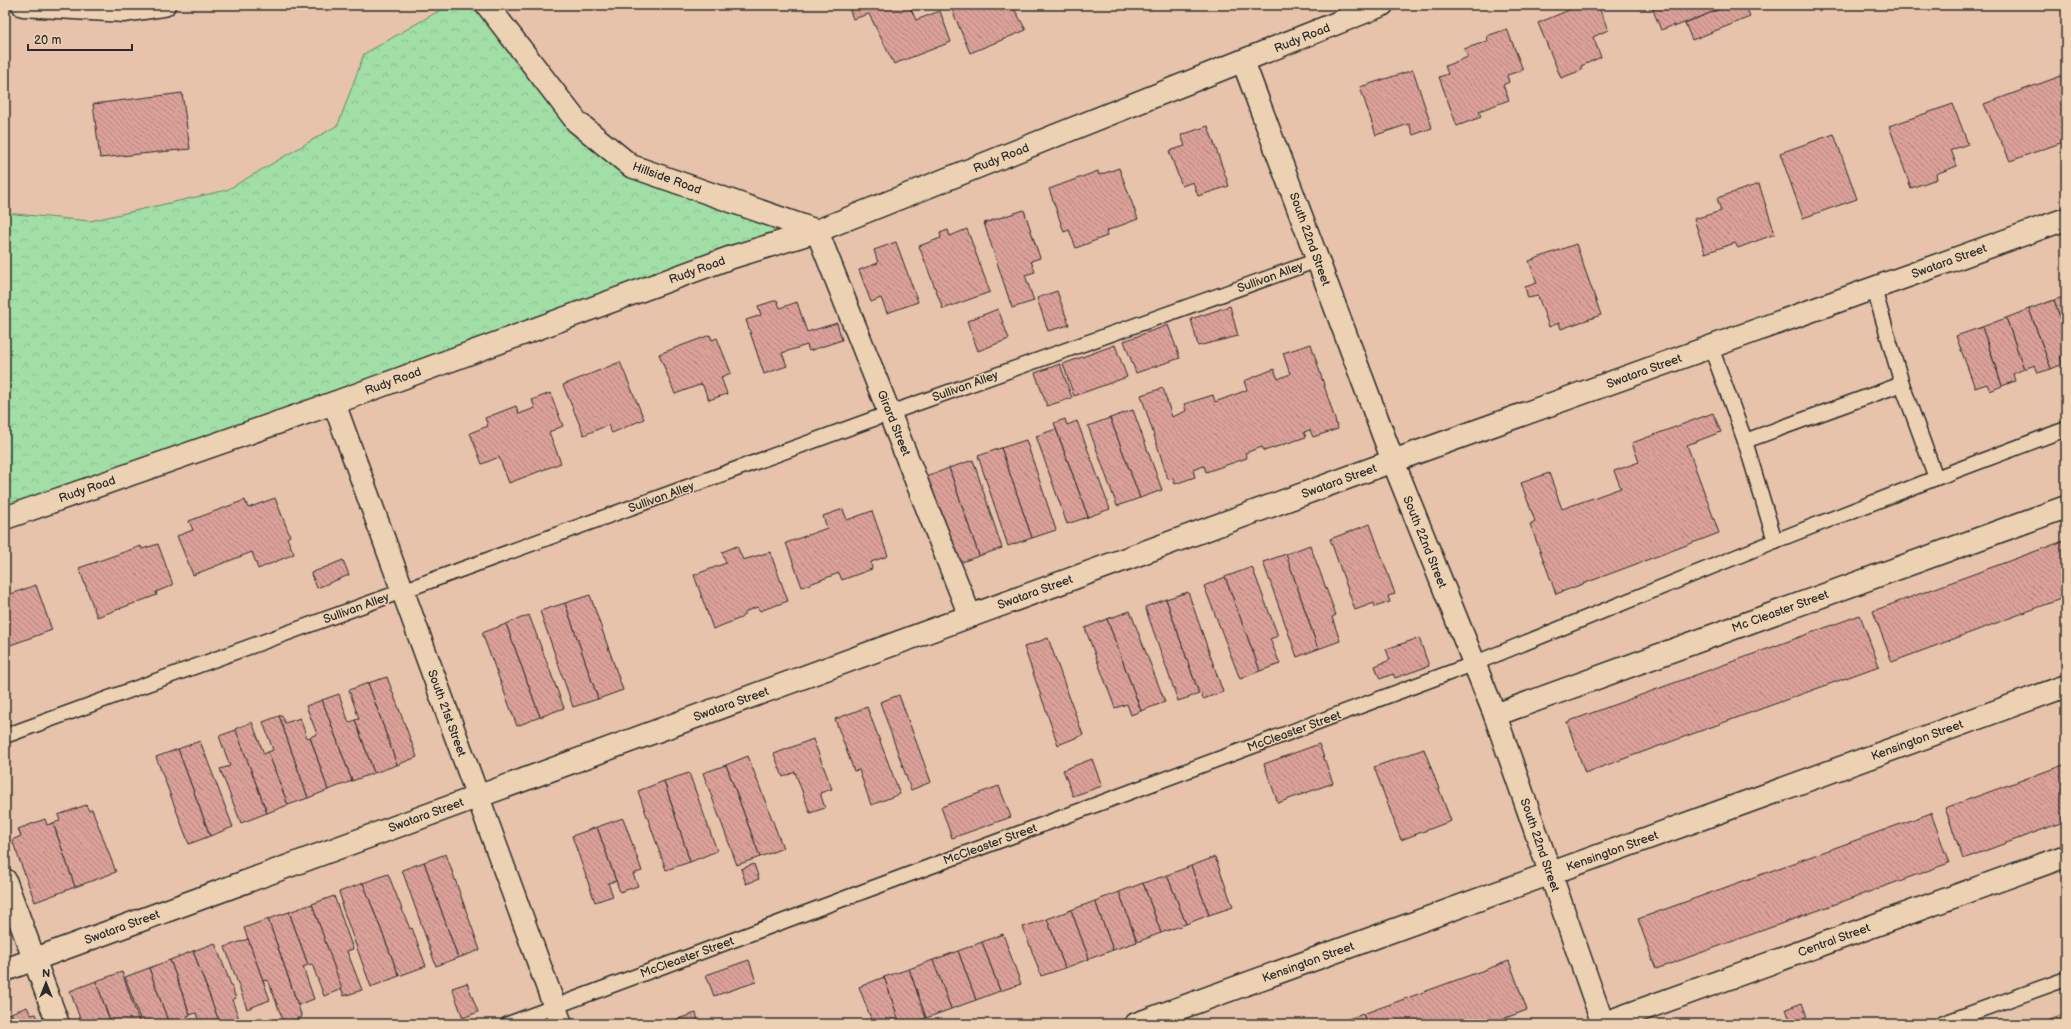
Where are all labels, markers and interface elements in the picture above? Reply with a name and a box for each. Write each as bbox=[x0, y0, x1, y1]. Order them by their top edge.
street label: Rudy Road bbox=[1272, 20, 1332, 56]
scale bar bbox=[28, 26, 132, 52]
text: 20 m bbox=[34, 33, 61, 48]
street label: Rudy Road bbox=[971, 140, 1031, 176]
street label: Hillside Road bbox=[630, 159, 703, 198]
street label: South 22nd Street bbox=[1286, 191, 1333, 288]
street label: Swatara Street bbox=[1909, 241, 1989, 282]
street label: Rudy Road bbox=[667, 253, 728, 288]
street label: Sullivan Alley bbox=[1235, 258, 1306, 296]
street label: Swatara Street bbox=[1604, 351, 1684, 392]
street label: Rudy Road bbox=[363, 364, 424, 399]
street label: Sullivan Alley bbox=[930, 367, 1001, 405]
street label: Girard Street bbox=[874, 388, 914, 459]
street label: Swatara Street bbox=[1299, 461, 1379, 502]
street label: Rudy Road bbox=[57, 473, 118, 506]
street label: Sullivan Alley bbox=[626, 478, 697, 516]
street label: South 22nd Street bbox=[1399, 494, 1450, 591]
street label: Swatara Street bbox=[995, 572, 1075, 613]
street label: Mc Cleaster Street bbox=[1730, 587, 1831, 636]
street label: Sullivan Alley bbox=[321, 589, 392, 627]
street label: South 21st Street bbox=[424, 668, 469, 759]
street label: Swatara Street bbox=[691, 684, 771, 725]
street label: McCleaster Street bbox=[1245, 707, 1343, 755]
street label: Kensington Street bbox=[1869, 717, 1966, 764]
street label: Swatara Street bbox=[386, 795, 466, 836]
street label: South 22nd Street bbox=[1516, 796, 1563, 894]
street label: McCleaster Street bbox=[941, 820, 1039, 868]
street label: Kensington Street bbox=[1564, 828, 1661, 875]
street label: Swatara Street bbox=[82, 907, 162, 948]
street label: Central Street bbox=[1796, 920, 1873, 960]
street label: McCleaster Street bbox=[638, 933, 736, 981]
street label: Kensington Street bbox=[1260, 939, 1357, 986]
north arrow bbox=[26, 963, 66, 1003]
text: N bbox=[42, 967, 50, 980]

